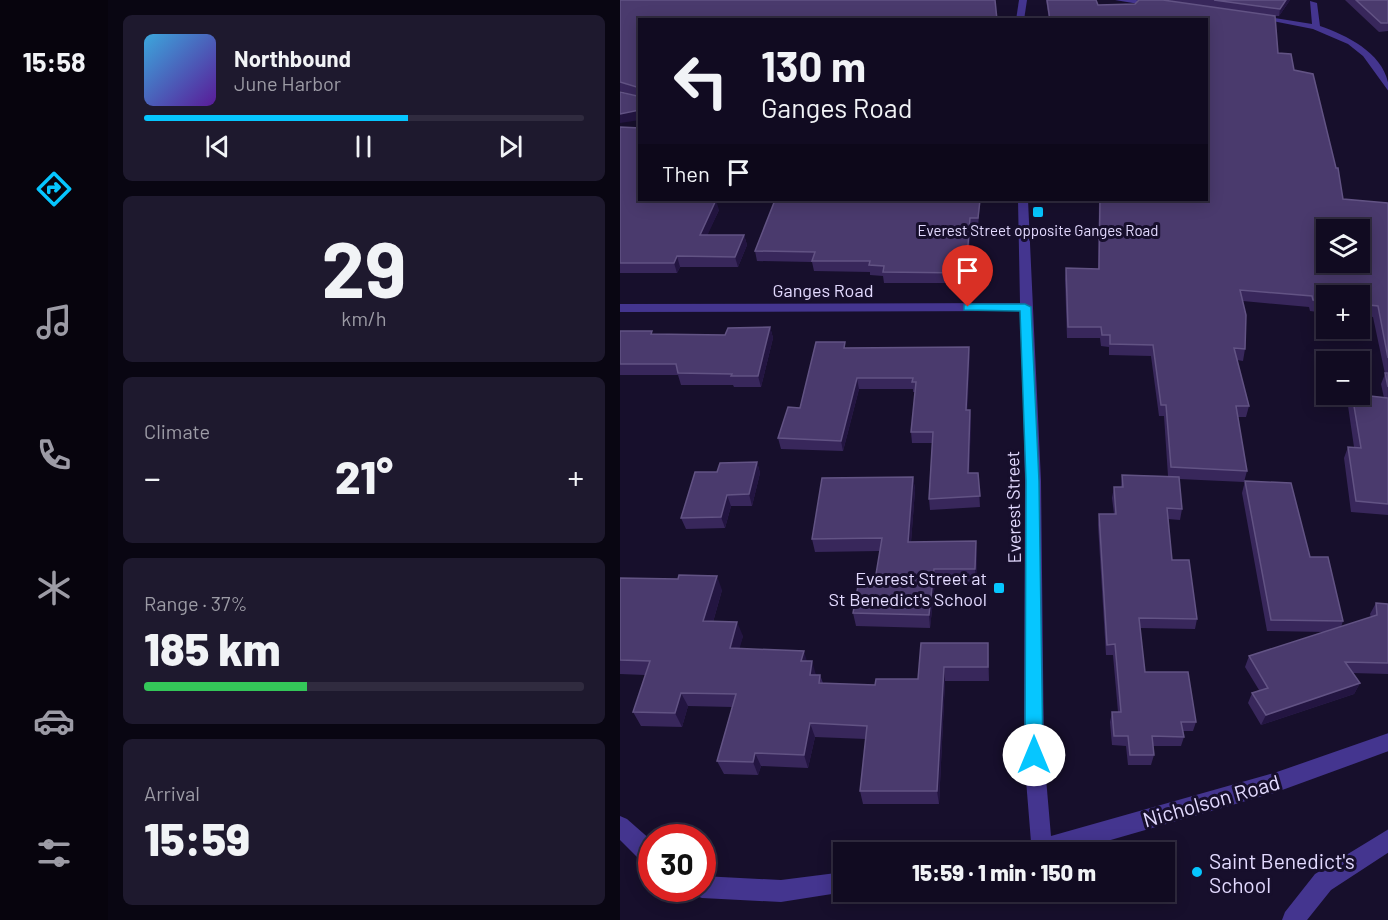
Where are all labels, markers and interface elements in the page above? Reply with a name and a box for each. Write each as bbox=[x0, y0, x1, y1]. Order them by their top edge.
text: 130 m bbox=[761, 40, 866, 90]
icon: left bbox=[662, 42, 740, 120]
text: 15:58 bbox=[22, 45, 86, 77]
text: Northbound bbox=[234, 45, 351, 71]
text: June Harbor bbox=[234, 71, 341, 95]
text: Ganges Road bbox=[761, 91, 912, 123]
icon: previous bbox=[201, 130, 234, 163]
icon: pause bbox=[347, 130, 380, 163]
icon: next bbox=[494, 130, 527, 163]
icon: arrive bbox=[722, 156, 755, 189]
text: Then bbox=[662, 160, 710, 186]
icon: directions bbox=[33, 168, 75, 210]
marker: Everest Street opposite Ganges Road bbox=[1031, 205, 1045, 219]
map controls bbox=[1316, 219, 1370, 405]
button: layers bbox=[1316, 219, 1370, 273]
text: 29 bbox=[321, 220, 407, 314]
place label: Everest Street opposite Ganges Road bbox=[918, 221, 1158, 239]
pin bbox=[942, 245, 993, 307]
icon: arrive bbox=[951, 254, 984, 287]
street label: Ganges Road bbox=[773, 279, 873, 301]
button: + bbox=[1316, 285, 1370, 339]
icon: music bbox=[33, 301, 75, 343]
text: km/h bbox=[341, 306, 387, 330]
button: − bbox=[1316, 351, 1370, 405]
text: Climate bbox=[144, 419, 210, 443]
icon: phone bbox=[33, 434, 75, 476]
text: 21° bbox=[335, 449, 393, 503]
street label: Everest Street bbox=[1001, 451, 1025, 563]
text: − bbox=[144, 457, 161, 497]
text: + bbox=[567, 457, 584, 497]
icon: climate bbox=[33, 567, 75, 609]
place label: Everest Street at St Benedict's School bbox=[829, 567, 987, 610]
marker: Everest Street at St Benedict's School bbox=[992, 581, 1006, 595]
text: Range · 37% bbox=[144, 591, 248, 615]
text: 185 km bbox=[144, 621, 281, 675]
icon: car bbox=[33, 700, 75, 742]
position arrow bbox=[1002, 723, 1066, 787]
street label: Nicholson Road bbox=[1140, 768, 1282, 832]
text: Arrival bbox=[144, 781, 200, 805]
text: 15:59 bbox=[144, 811, 250, 865]
speed limit sign: 30 bbox=[638, 824, 716, 902]
icon: filters bbox=[33, 832, 75, 874]
place label: Saint Benedict's School bbox=[1209, 848, 1355, 897]
text: 15:59 · 1 min · 150 m bbox=[912, 859, 1096, 885]
marker: Saint Benedict's School bbox=[1190, 865, 1204, 879]

